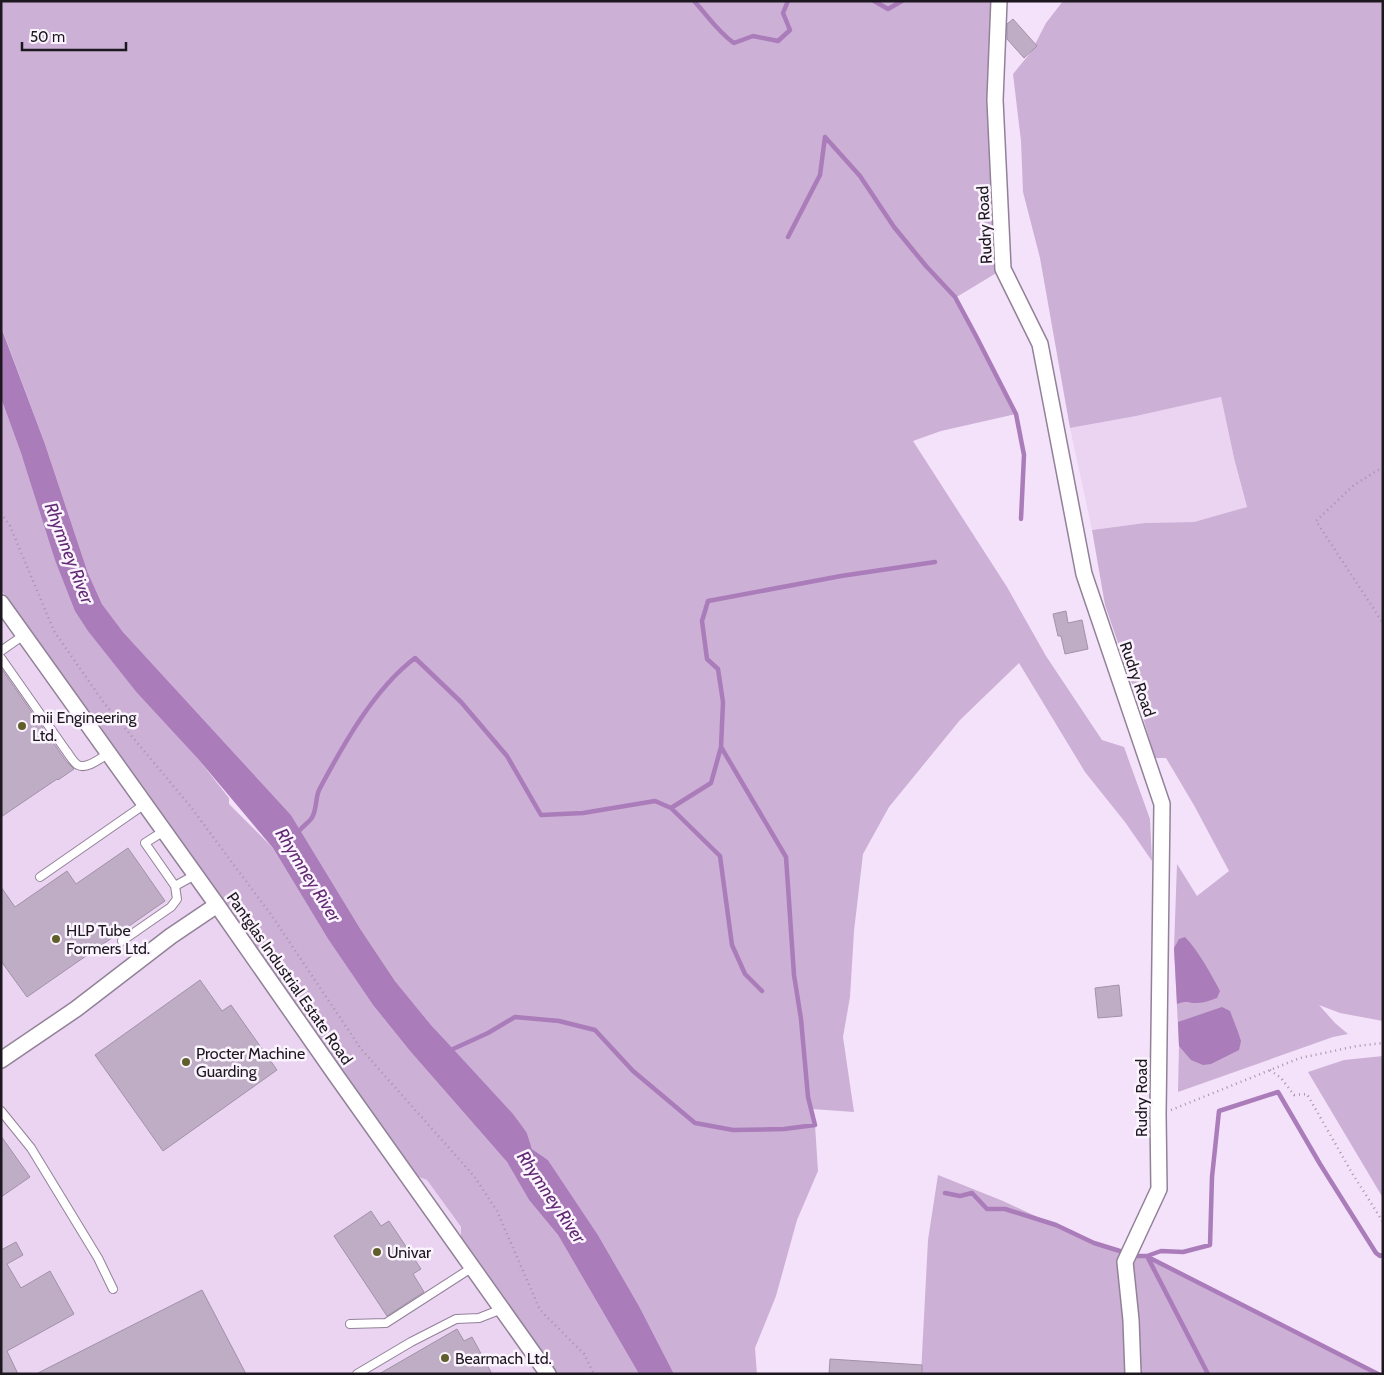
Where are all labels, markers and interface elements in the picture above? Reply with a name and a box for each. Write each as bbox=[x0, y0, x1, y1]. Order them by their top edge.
scale bar bbox=[22, 20, 126, 52]
text: 50 m bbox=[30, 28, 65, 46]
street label: Rudry Road bbox=[973, 185, 996, 265]
water label: Rhymney River bbox=[40, 499, 99, 608]
street label: Rudry Road bbox=[1116, 639, 1159, 719]
place label: mii Engineering Ltd. bbox=[32, 708, 137, 745]
marker: mii Engineering Ltd. bbox=[16, 720, 28, 732]
water label: Rhymney River bbox=[270, 824, 346, 927]
street label: Pantglas Industrial Estate Road bbox=[223, 888, 357, 1068]
place label: HLP Tube Formers Ltd. bbox=[66, 921, 150, 958]
marker: HLP Tube Formers Ltd. bbox=[50, 933, 62, 945]
place label: Procter Machine Guarding bbox=[196, 1044, 305, 1081]
marker: Procter Machine Guarding bbox=[180, 1056, 192, 1068]
street label: Rudry Road bbox=[1132, 1059, 1151, 1137]
water label: Rhymney River bbox=[512, 1147, 591, 1249]
place label: Univar bbox=[387, 1243, 432, 1262]
marker: Univar bbox=[371, 1246, 383, 1258]
place label: Bearmach Ltd. bbox=[455, 1349, 552, 1368]
marker: Bearmach Ltd. bbox=[439, 1352, 451, 1364]

